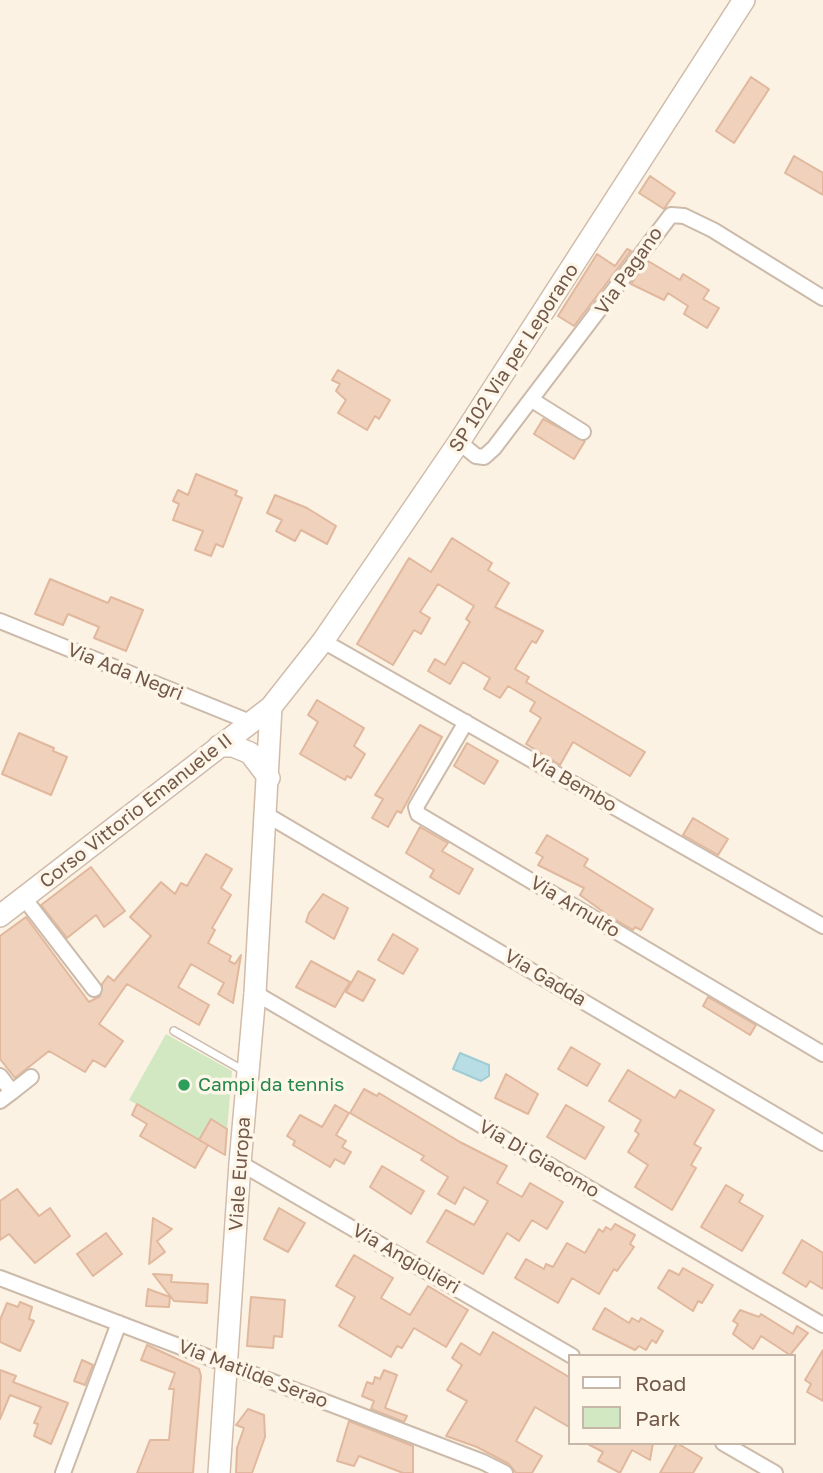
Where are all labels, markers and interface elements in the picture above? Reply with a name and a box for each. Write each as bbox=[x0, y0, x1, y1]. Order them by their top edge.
street label: Via Pagano bbox=[590, 223, 668, 319]
street label: SP 102 Via per Leporano bbox=[445, 260, 583, 456]
street label: Via Ada Negri bbox=[64, 638, 186, 706]
street label: Corso Vittorio Emanuele II bbox=[35, 729, 237, 893]
street label: Via Bembo bbox=[525, 749, 621, 817]
street label: Via Arnulfo bbox=[526, 871, 624, 943]
street label: Via Gadda bbox=[500, 945, 590, 1011]
place label: Campi da tennis bbox=[198, 1074, 344, 1096]
marker: Campi da tennis bbox=[176, 1077, 192, 1093]
street label: Via Di Giacomo bbox=[475, 1115, 603, 1203]
street label: Viale Europa bbox=[225, 1116, 255, 1232]
street label: Via Angiolieri bbox=[348, 1219, 464, 1299]
street label: Via Matilde Serao bbox=[175, 1335, 331, 1413]
legend bbox=[568, 1354, 795, 1445]
text: Road bbox=[635, 1370, 686, 1396]
text: Park bbox=[635, 1405, 680, 1431]

